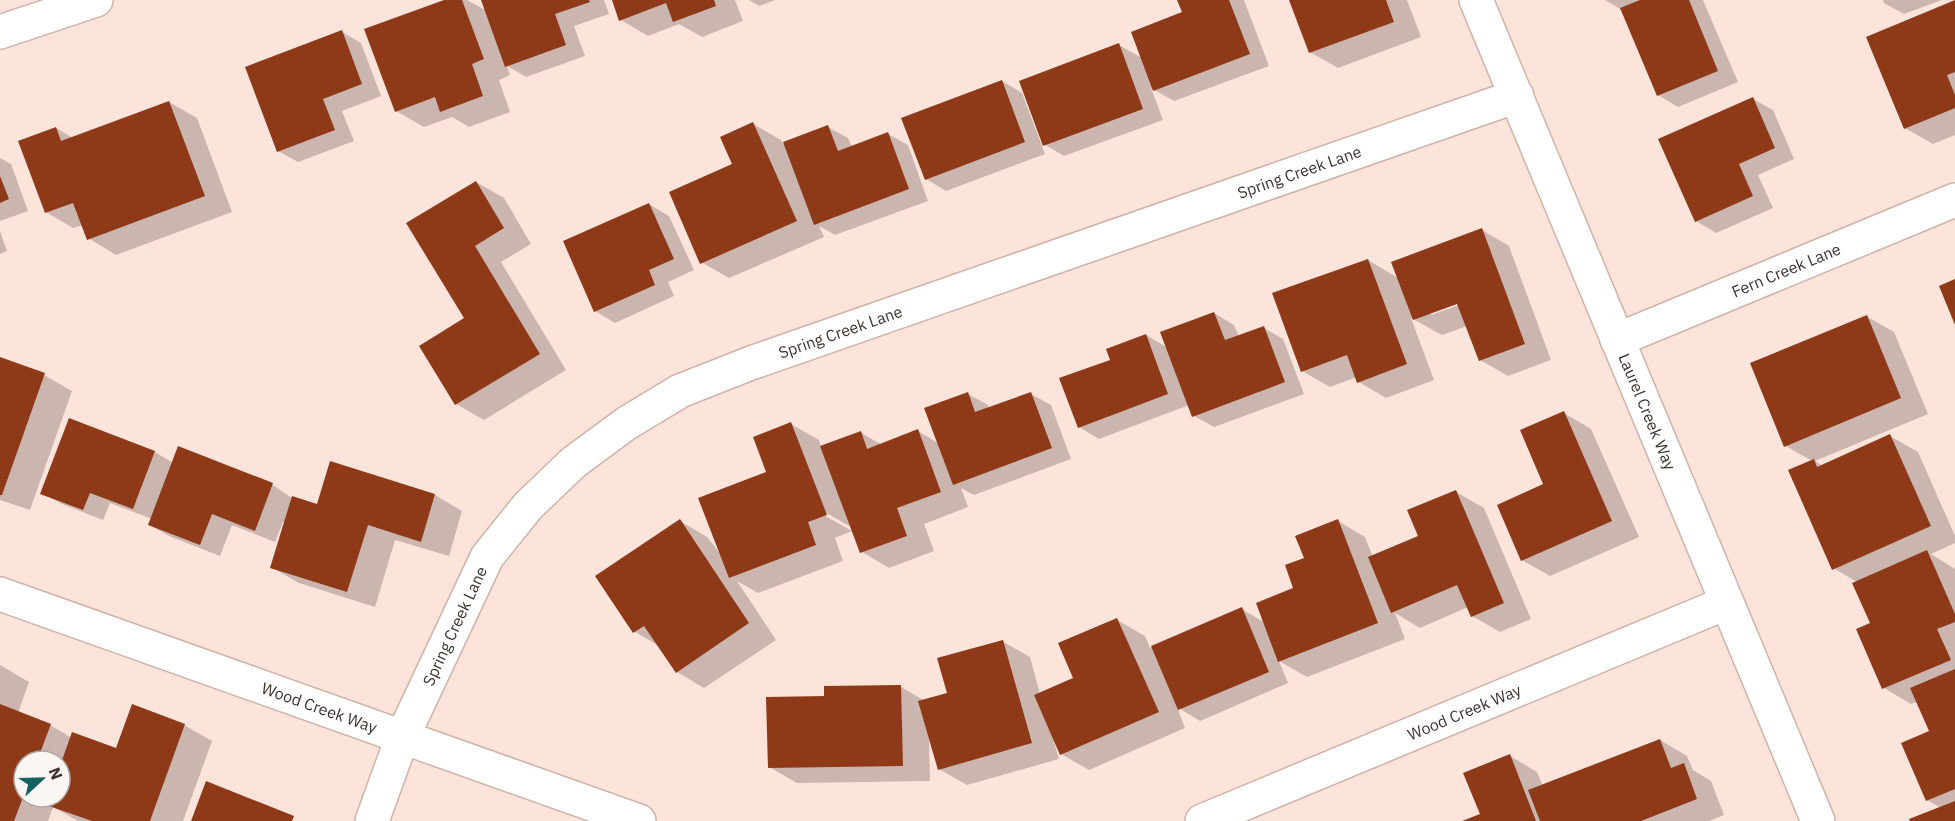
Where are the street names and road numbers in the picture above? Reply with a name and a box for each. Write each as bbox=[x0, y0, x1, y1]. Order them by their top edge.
street label: Spring Creek Lane bbox=[1235, 141, 1364, 203]
street label: Fern Creek Lane bbox=[1729, 238, 1844, 301]
street label: Spring Creek Lane bbox=[776, 301, 905, 363]
street label: Laurel Creek Way bbox=[1614, 350, 1681, 473]
street label: Spring Creek Lane bbox=[418, 563, 491, 689]
street label: Wood Creek Way bbox=[259, 678, 380, 737]
street label: Wood Creek Way bbox=[1404, 679, 1524, 744]

